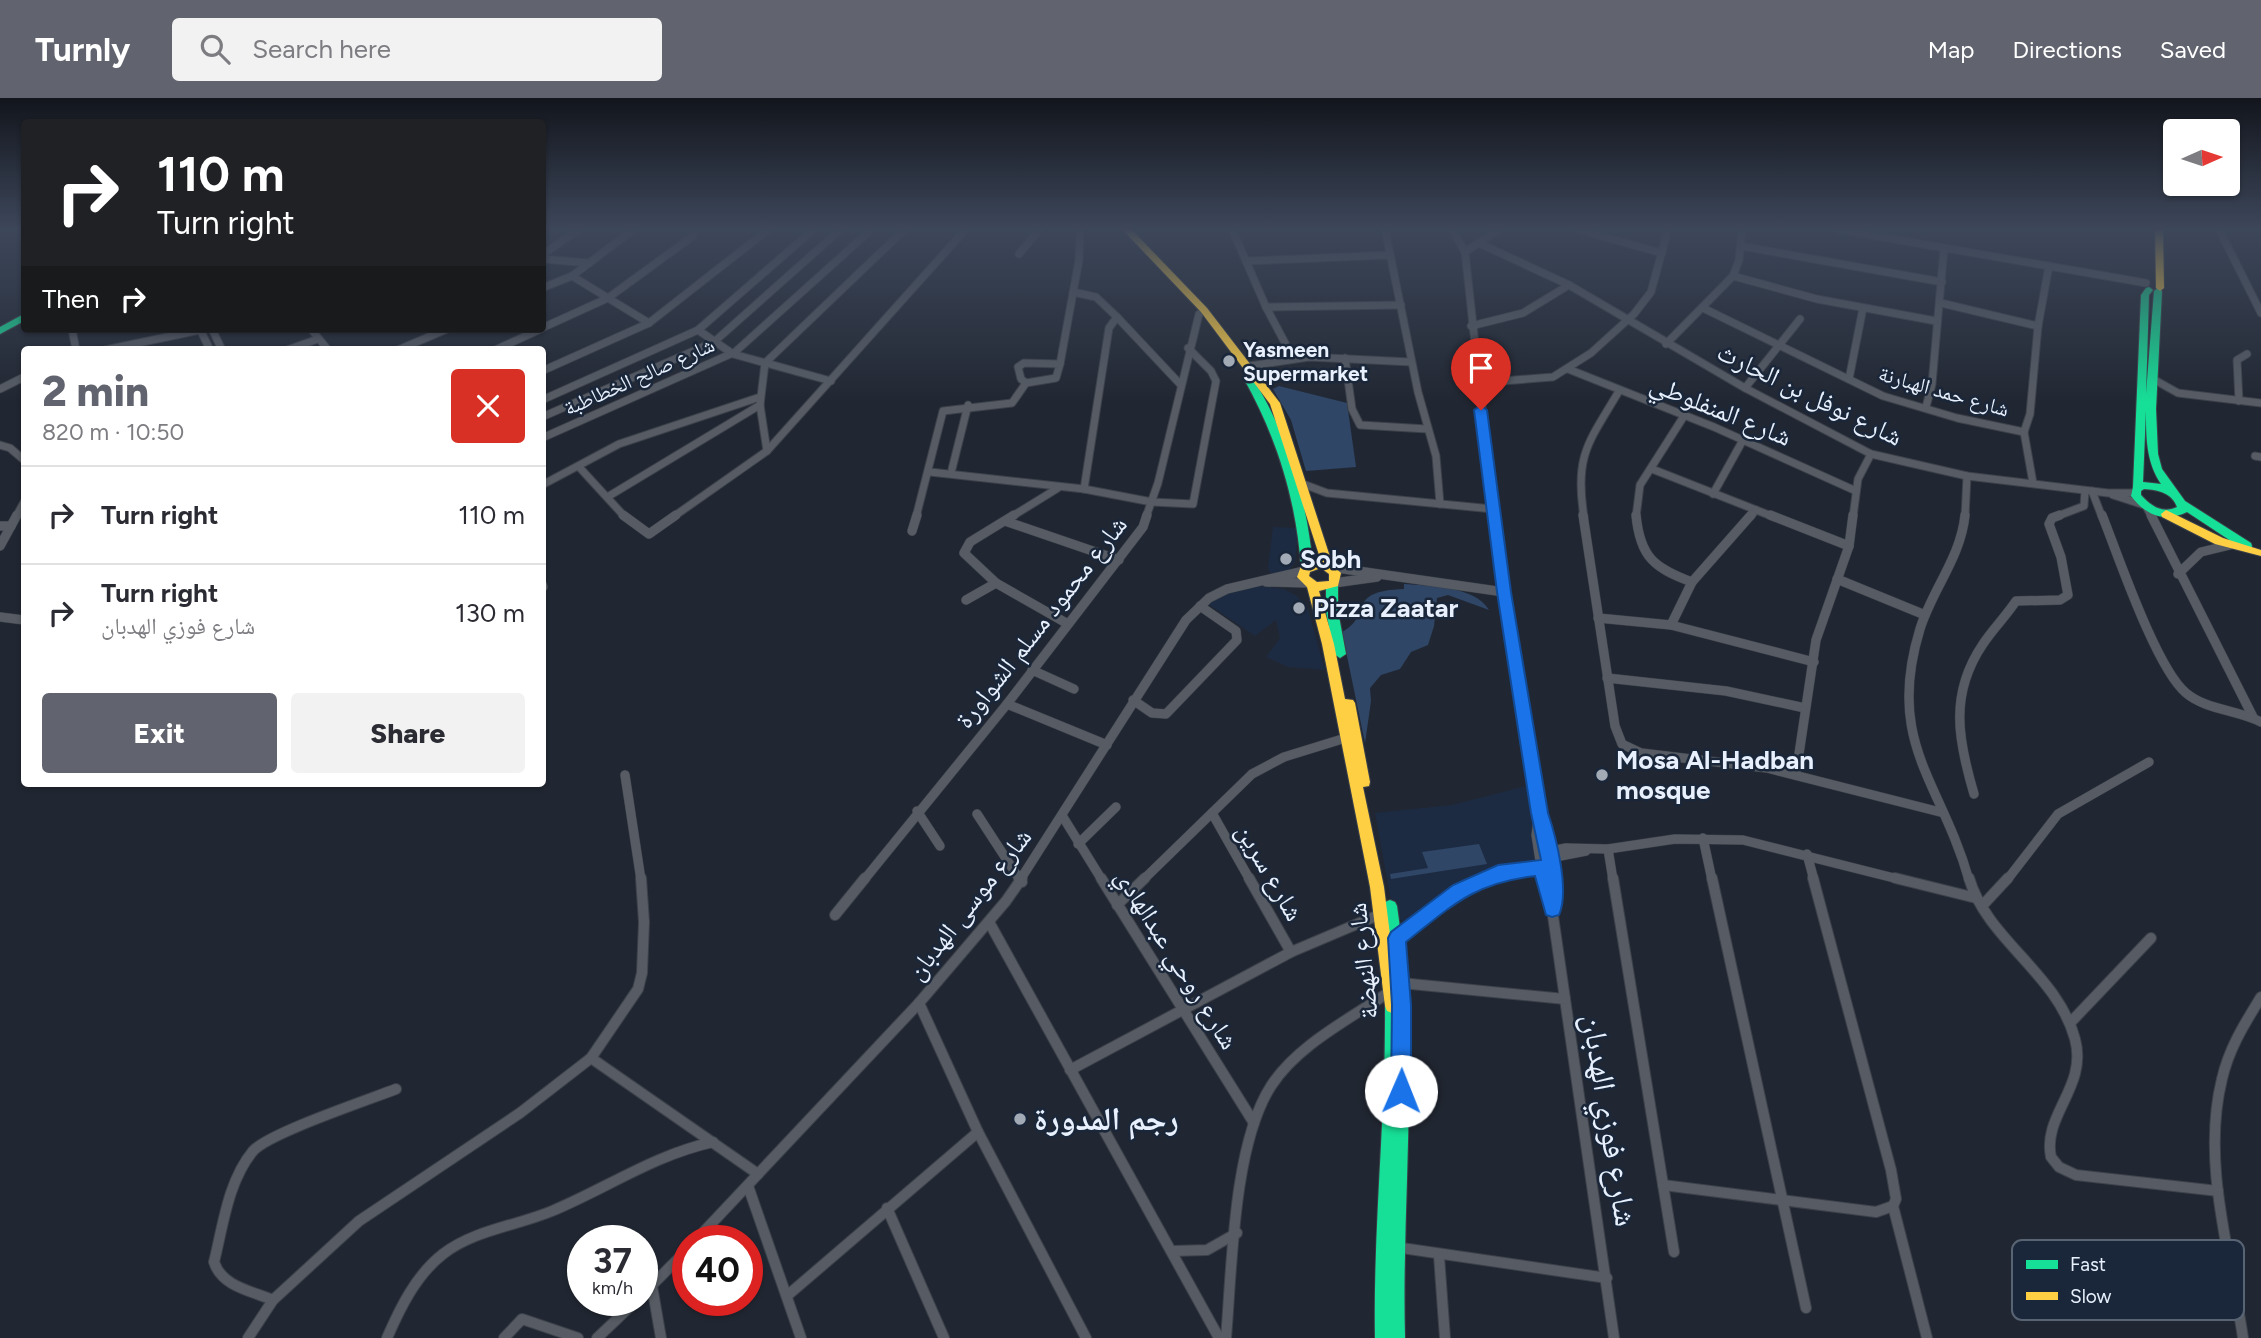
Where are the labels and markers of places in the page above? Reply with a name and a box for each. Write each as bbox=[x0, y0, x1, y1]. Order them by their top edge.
place label: Yasmeen Supermarket bbox=[1243, 337, 1368, 386]
pin bbox=[1451, 338, 1511, 410]
marker: Yasmeen Supermarket bbox=[1221, 353, 1237, 369]
place label: Sobh bbox=[1300, 543, 1361, 575]
marker: Sobh bbox=[1278, 551, 1294, 567]
place label: Pizza Zaatar bbox=[1313, 592, 1459, 624]
marker: Pizza Zaatar bbox=[1291, 600, 1307, 616]
place label: Mosa Al-Hadban mosque bbox=[1616, 744, 1814, 806]
marker: Mosa Al-Hadban mosque bbox=[1594, 767, 1610, 783]
place label: رجم المدورة bbox=[1034, 1100, 1179, 1140]
marker: رجم المدورة bbox=[1012, 1111, 1028, 1127]

